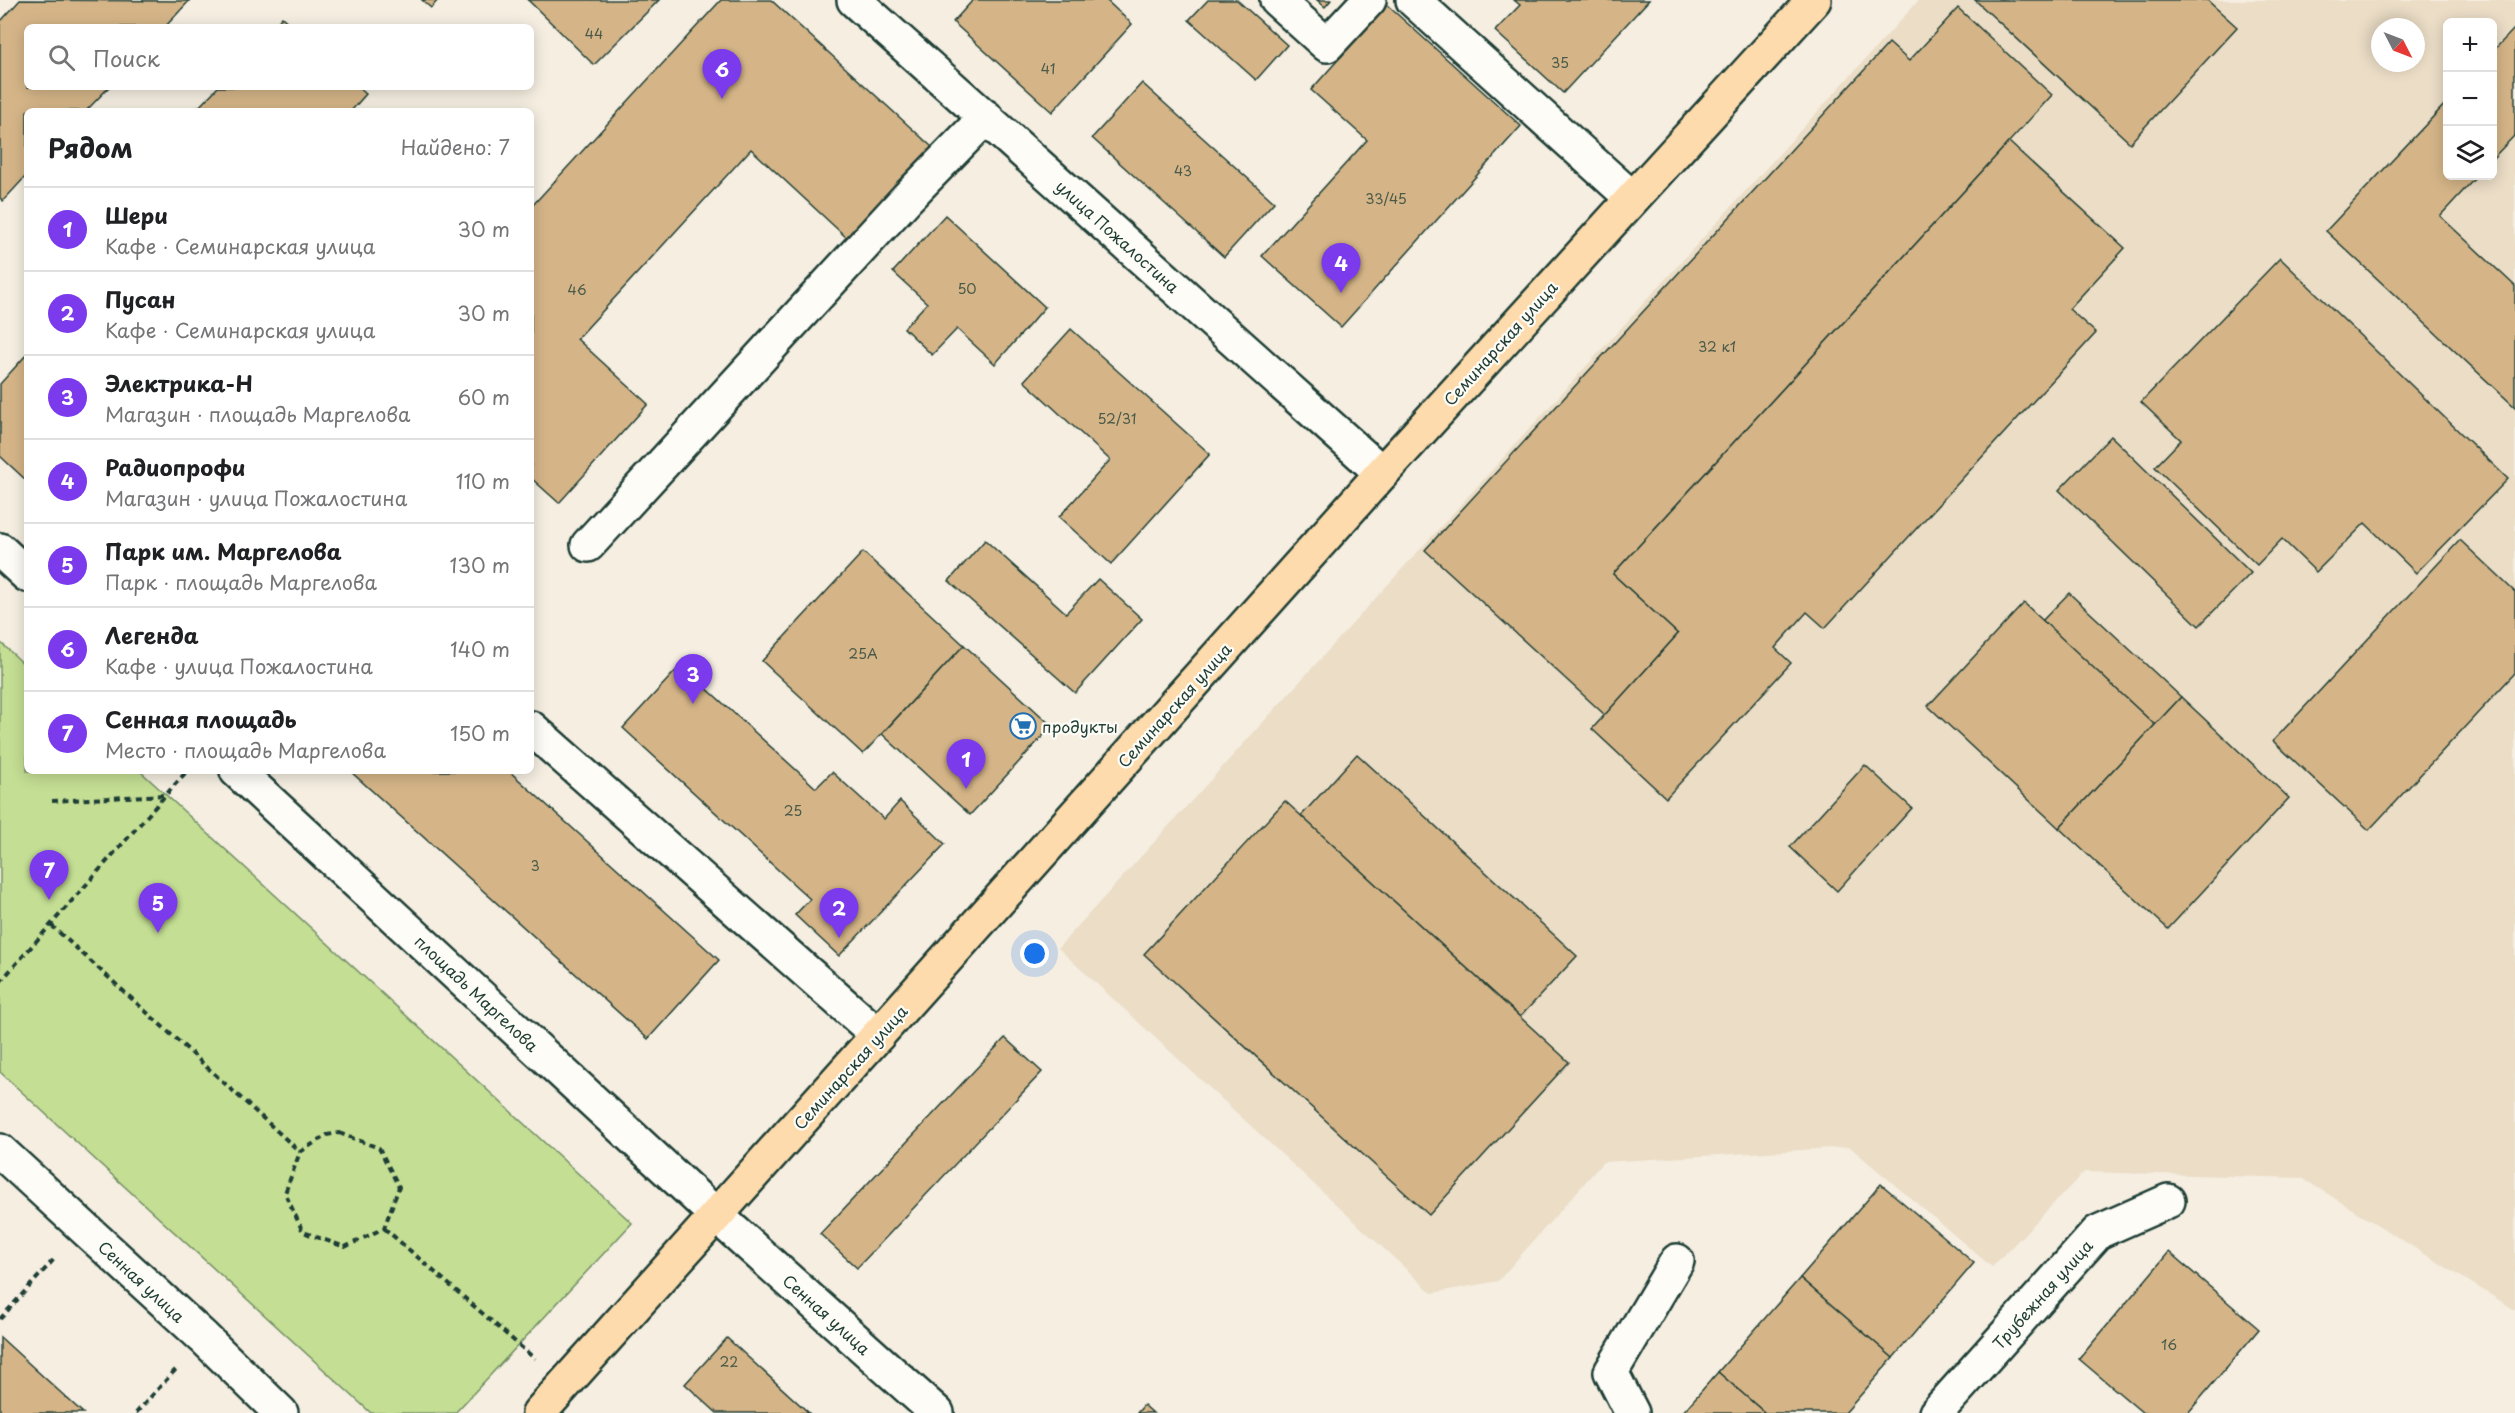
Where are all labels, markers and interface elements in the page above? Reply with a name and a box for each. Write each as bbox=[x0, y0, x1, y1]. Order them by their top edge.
north arrow bbox=[2371, 18, 2425, 72]
map controls bbox=[2443, 18, 2497, 180]
button: + bbox=[2443, 18, 2497, 72]
house number: 44 bbox=[585, 23, 603, 44]
search box bbox=[24, 24, 534, 90]
icon: search bbox=[45, 41, 78, 74]
text: Поиск bbox=[93, 41, 160, 74]
pin: 6 bbox=[702, 50, 742, 99]
house number: 35 bbox=[1551, 52, 1569, 73]
house number: 41 bbox=[1041, 58, 1055, 79]
button: − bbox=[2443, 72, 2497, 126]
button: layers bbox=[2443, 126, 2497, 180]
text: Рядом bbox=[48, 128, 133, 167]
text: Найдено: 7 bbox=[401, 132, 510, 162]
house number: 43 bbox=[1174, 160, 1192, 181]
street label: улица Пожалостина bbox=[1051, 174, 1185, 298]
house number: 33/45 bbox=[1365, 188, 1407, 209]
text: Шери bbox=[105, 198, 168, 231]
text: 1 bbox=[63, 214, 72, 244]
text: 30 m bbox=[457, 214, 510, 244]
text: Кафе · Семинарская улица bbox=[105, 231, 375, 261]
pin: 4 bbox=[1322, 244, 1360, 293]
street label: Семинарская улица bbox=[1437, 275, 1563, 411]
house number: 50 bbox=[957, 278, 977, 299]
house number: 46 bbox=[567, 279, 587, 300]
text: Пусан bbox=[105, 282, 175, 315]
text: 2 bbox=[60, 298, 75, 328]
text: 30 m bbox=[457, 298, 510, 328]
text: Кафе · Семинарская улица bbox=[105, 315, 375, 345]
house number: 32 к1 bbox=[1698, 336, 1736, 357]
text: Электрика-Н bbox=[105, 366, 253, 399]
text: 3 bbox=[61, 382, 74, 412]
text: 60 m bbox=[458, 382, 510, 412]
text: Магазин · площадь Маргелова bbox=[105, 399, 410, 429]
house number: 52/31 bbox=[1098, 408, 1136, 429]
text: Радиопрофи bbox=[105, 450, 246, 483]
text: 4 bbox=[61, 466, 74, 496]
text: 110 m bbox=[456, 466, 510, 496]
text: Магазин · улица Пожалостина bbox=[105, 483, 407, 513]
text: Парк им. Маргелова bbox=[105, 534, 342, 567]
text: 5 bbox=[61, 550, 74, 580]
text: 130 m bbox=[450, 550, 510, 580]
text: Парк · площадь Маргелова bbox=[105, 567, 377, 597]
text: Легенда bbox=[105, 618, 199, 651]
text: 6 bbox=[60, 634, 75, 664]
text: 140 m bbox=[450, 634, 510, 664]
street label: Семинарская улица bbox=[1111, 637, 1237, 773]
house number: 25А bbox=[848, 643, 878, 664]
text: Кафе · улица Пожалостина bbox=[105, 651, 373, 681]
pin: 3 bbox=[674, 654, 712, 704]
text: Сенная площадь bbox=[105, 702, 297, 735]
supermarket icon: продукты bbox=[1008, 711, 1038, 741]
place label: продукты bbox=[1042, 714, 1118, 738]
text: 7 bbox=[62, 718, 73, 748]
text: 150 m bbox=[450, 718, 510, 748]
text: Место · площадь Маргелова bbox=[105, 735, 386, 765]
pin: 1 bbox=[946, 740, 986, 789]
house number: 25 bbox=[784, 800, 802, 821]
pin: 7 bbox=[29, 850, 68, 900]
house number: 3 bbox=[530, 855, 540, 876]
pin: 5 bbox=[138, 884, 178, 933]
pin: 2 bbox=[820, 888, 858, 938]
street label: площадь Маргелова bbox=[410, 929, 544, 1057]
your location bbox=[1020, 939, 1049, 968]
street label: Семинарская улица bbox=[787, 999, 913, 1135]
street label: Трубежная улица bbox=[1986, 1234, 2098, 1354]
street label: Сенная улица bbox=[93, 1235, 191, 1327]
street label: Сенная улица bbox=[778, 1268, 876, 1360]
house number: 16 bbox=[2161, 1334, 2177, 1355]
house number: 22 bbox=[720, 1351, 738, 1372]

